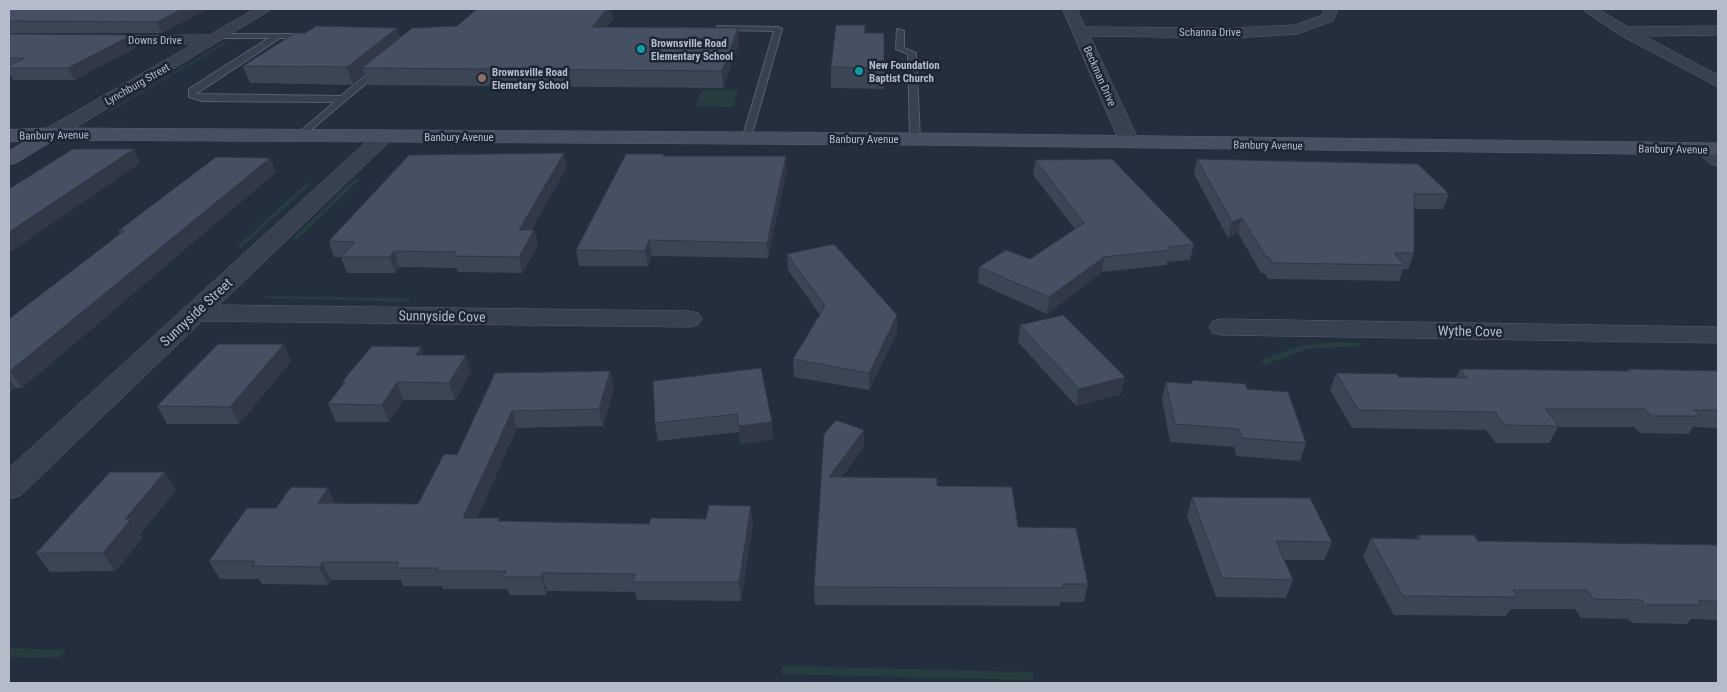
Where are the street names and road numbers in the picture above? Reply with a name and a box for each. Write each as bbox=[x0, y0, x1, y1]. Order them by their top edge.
street label: Schanna Drive bbox=[1179, 26, 1241, 39]
street label: Downs Drive bbox=[128, 34, 182, 47]
street label: Beckman Drive bbox=[1080, 44, 1119, 108]
street label: Lynchburg Street bbox=[103, 61, 172, 108]
street label: Banbury Avenue bbox=[19, 128, 89, 143]
street label: Banbury Avenue bbox=[424, 131, 494, 144]
street label: Banbury Avenue bbox=[829, 133, 899, 146]
street label: Banbury Avenue bbox=[1233, 138, 1303, 153]
street label: Banbury Avenue bbox=[1638, 142, 1708, 157]
street label: Sunnyside Street bbox=[157, 275, 235, 349]
street label: Sunnyside Cove bbox=[398, 307, 486, 325]
street label: Wythe Cove bbox=[1438, 322, 1503, 340]

